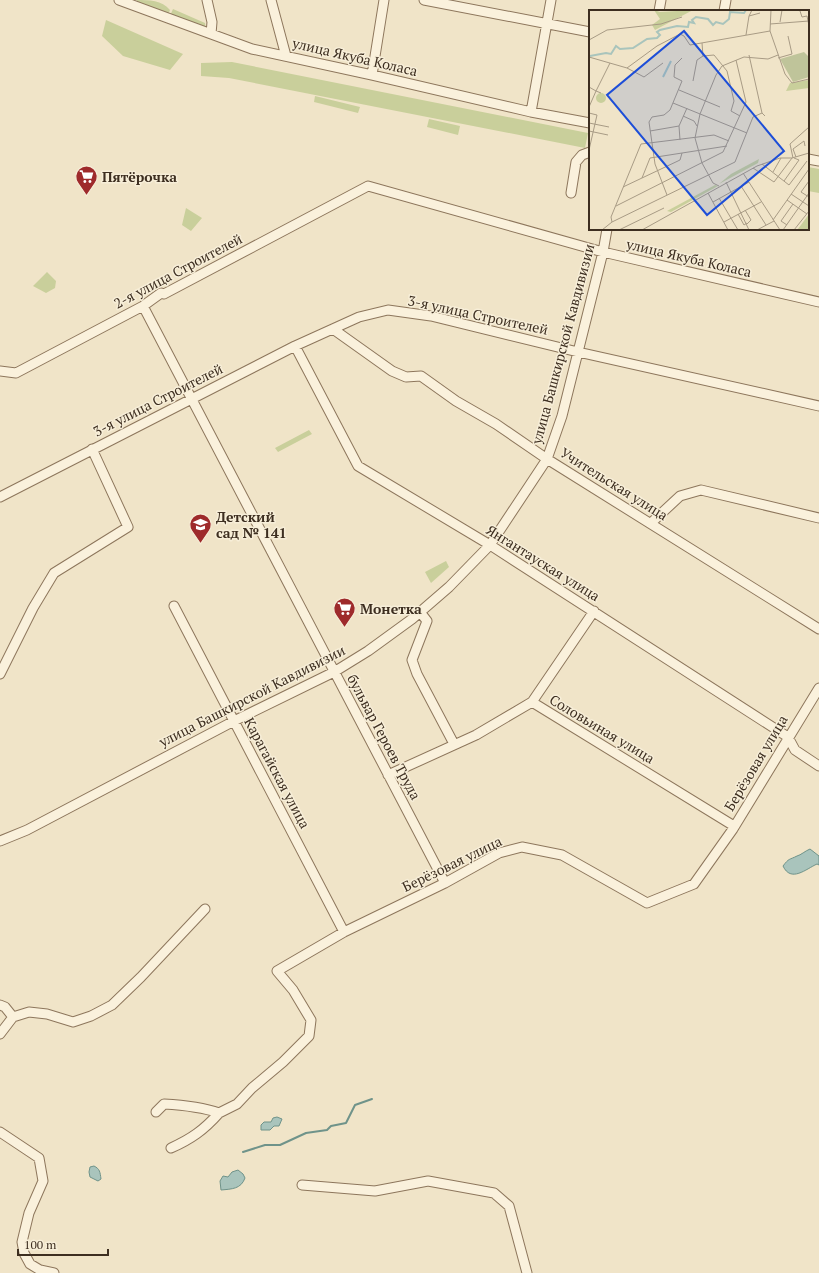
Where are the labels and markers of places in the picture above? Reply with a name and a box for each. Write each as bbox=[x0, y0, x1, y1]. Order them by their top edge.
supermarket icon: Пятёрочка bbox=[74, 164, 100, 197]
place label: Пятёрочка bbox=[102, 167, 177, 186]
place label: Детский сад № 141 bbox=[216, 507, 287, 542]
school or university icon: Детский сад № 141 bbox=[187, 512, 213, 545]
supermarket icon: Монетка bbox=[332, 596, 358, 629]
place label: Монетка bbox=[360, 599, 422, 618]

